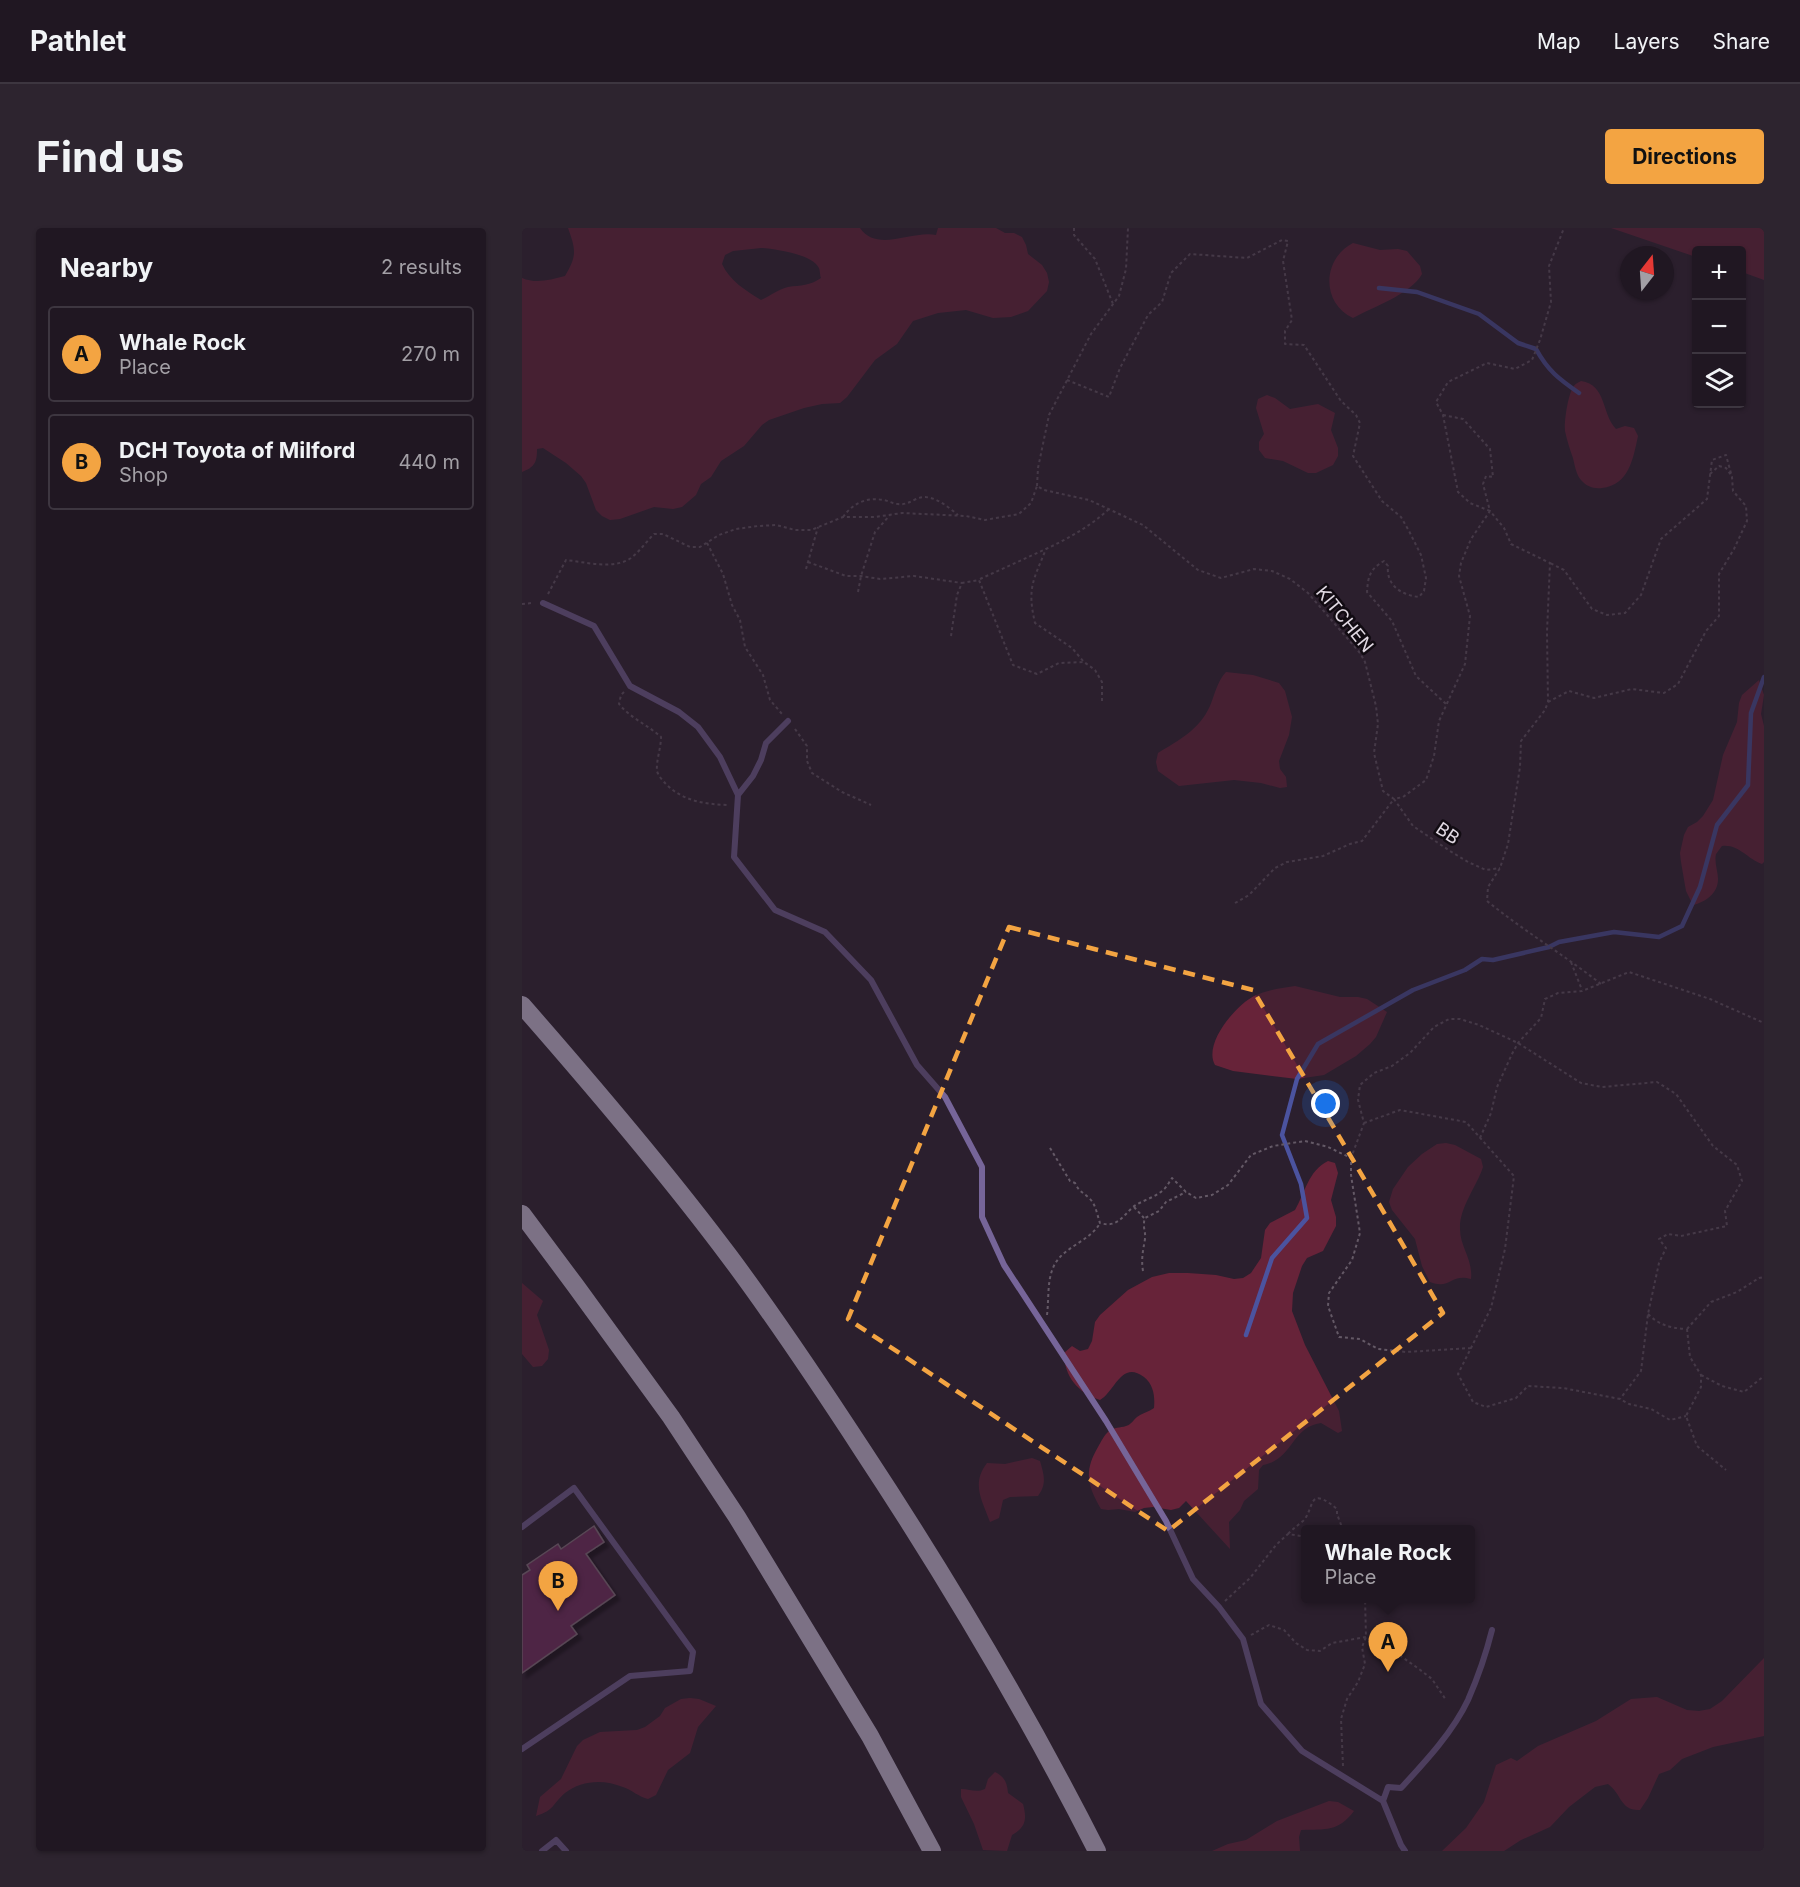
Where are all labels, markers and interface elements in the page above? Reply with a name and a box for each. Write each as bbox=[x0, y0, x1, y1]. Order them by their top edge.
text: Pathlet bbox=[30, 24, 126, 58]
text: Map bbox=[1537, 29, 1581, 54]
text: Layers bbox=[1614, 29, 1680, 54]
text: Share bbox=[1713, 29, 1770, 54]
button: Directions bbox=[1605, 129, 1764, 184]
text: Find us bbox=[36, 131, 184, 182]
north arrow bbox=[1620, 246, 1674, 300]
map controls bbox=[1692, 246, 1746, 408]
button: + bbox=[1692, 246, 1746, 300]
text: Nearby bbox=[60, 252, 153, 283]
text: 2 results bbox=[381, 255, 462, 279]
button: − bbox=[1692, 300, 1746, 354]
text: Whale Rock bbox=[119, 329, 246, 355]
text: A bbox=[74, 342, 89, 366]
text: 270 m bbox=[401, 342, 460, 366]
button: layers bbox=[1692, 354, 1746, 408]
text: Place bbox=[119, 355, 171, 379]
text: DCH Toyota of Milford bbox=[119, 437, 355, 463]
text: B bbox=[75, 450, 88, 474]
text: 440 m bbox=[398, 450, 460, 474]
text: Shop bbox=[119, 463, 168, 487]
street label: KITCHEN bbox=[1312, 582, 1378, 656]
street label: BB bbox=[1432, 818, 1464, 848]
your location bbox=[1311, 1089, 1340, 1118]
popup bbox=[1301, 1525, 1475, 1603]
text: Whale Rock bbox=[1325, 1539, 1451, 1565]
pin: B bbox=[538, 1562, 578, 1611]
text: Place bbox=[1325, 1565, 1376, 1589]
pin: A bbox=[1368, 1622, 1408, 1672]

